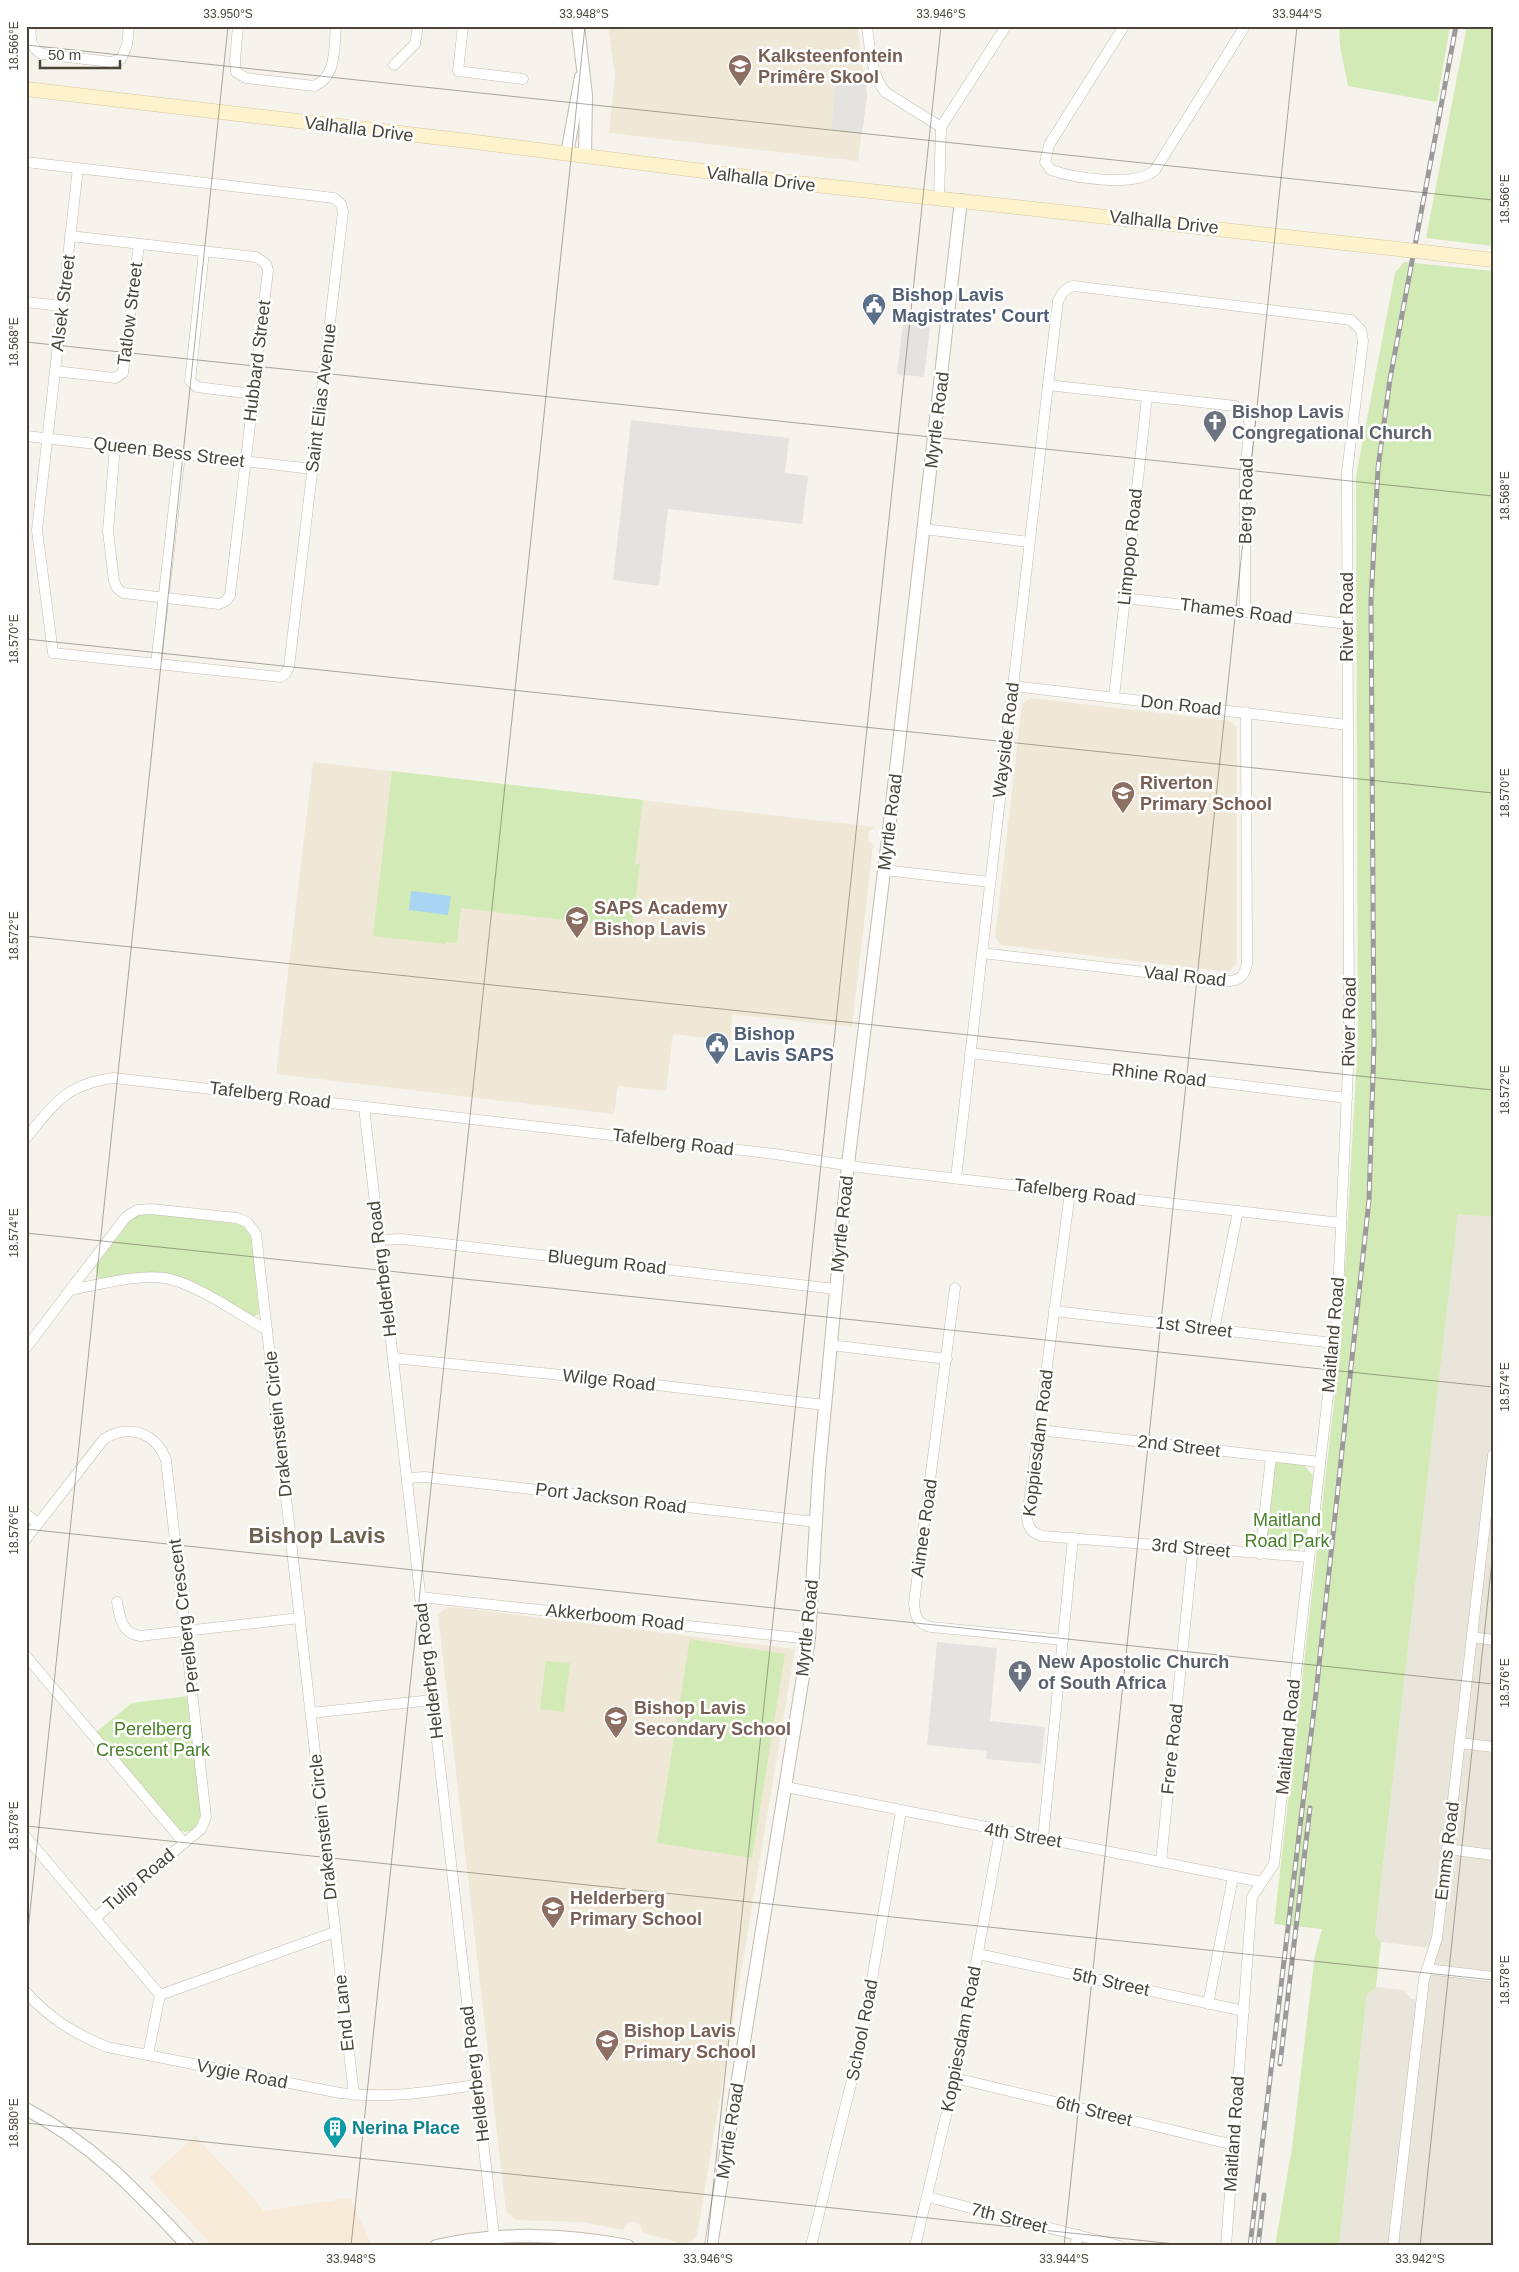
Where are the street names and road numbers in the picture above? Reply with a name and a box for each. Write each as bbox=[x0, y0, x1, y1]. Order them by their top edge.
street label: Valhalla Drive bbox=[303, 112, 415, 146]
street label: Valhalla Drive bbox=[705, 162, 817, 196]
street label: Valhalla Drive bbox=[1108, 206, 1220, 238]
street label: Alsek Street bbox=[47, 254, 79, 352]
street label: Tatlow Street bbox=[114, 261, 146, 367]
street label: Hubbard Street bbox=[240, 299, 274, 423]
street label: Saint Elias Avenue bbox=[302, 322, 340, 474]
street label: Myrtle Road bbox=[921, 371, 953, 469]
street label: Queen Bess Street bbox=[92, 433, 246, 471]
street label: Berg Road bbox=[1235, 458, 1257, 544]
street label: Limpopo Road bbox=[1114, 488, 1146, 606]
street label: River Road bbox=[1337, 572, 1357, 662]
street label: Thames Road bbox=[1179, 594, 1293, 628]
street label: Wayside Road bbox=[989, 681, 1023, 799]
street label: Don Road bbox=[1140, 691, 1222, 719]
street label: Myrtle Road bbox=[874, 773, 906, 871]
street label: Vaal Road bbox=[1143, 962, 1227, 990]
street label: River Road bbox=[1338, 977, 1360, 1067]
street label: Rhine Road bbox=[1111, 1059, 1207, 1091]
street label: Tafelberg Road bbox=[208, 1078, 332, 1112]
street label: Tafelberg Road bbox=[611, 1125, 735, 1159]
street label: Myrtle Road bbox=[827, 1175, 857, 1273]
street label: Tafelberg Road bbox=[1013, 1175, 1137, 1209]
street label: Helderberg Road bbox=[364, 1200, 400, 1338]
street label: Bluegum Road bbox=[547, 1246, 667, 1278]
street label: Maitland Road bbox=[1318, 1276, 1348, 1394]
street label: 1st Street bbox=[1155, 1312, 1233, 1342]
street label: Drakenstein Circle bbox=[260, 1350, 296, 1498]
street label: Wilge Road bbox=[562, 1365, 656, 1395]
street label: Koppiesdam Road bbox=[1019, 1368, 1057, 1518]
street label: 2nd Street bbox=[1137, 1431, 1221, 1461]
street label: Aimee Road bbox=[907, 1478, 941, 1578]
street label: Port Jackson Road bbox=[534, 1479, 688, 1517]
street label: 3rd Street bbox=[1151, 1535, 1231, 1561]
street label: Perelberg Crescent bbox=[165, 1538, 203, 1694]
street label: Myrtle Road bbox=[792, 1579, 822, 1677]
street label: Akkerboom Road bbox=[545, 1600, 685, 1634]
street label: Helderberg Road bbox=[411, 1602, 447, 1740]
street label: Maitland Road bbox=[1272, 1678, 1304, 1796]
street label: Frere Road bbox=[1157, 1703, 1187, 1795]
street label: Drakenstein Circle bbox=[305, 1753, 341, 1901]
street label: Emms Road bbox=[1431, 1801, 1463, 1901]
street label: 4th Street bbox=[983, 1818, 1063, 1852]
street label: Tulip Road bbox=[99, 1845, 179, 1915]
street label: Koppiesdam Road bbox=[937, 1964, 985, 2114]
street label: 5th Street bbox=[1071, 1964, 1151, 2000]
street label: End Lane bbox=[330, 1974, 358, 2052]
street label: School Road bbox=[842, 1977, 882, 2083]
street label: Helderberg Road bbox=[457, 2005, 493, 2143]
street label: Vygie Road bbox=[195, 2055, 289, 2093]
street label: Maitland Road bbox=[1220, 2075, 1248, 2193]
street label: Myrtle Road bbox=[713, 2082, 747, 2180]
street label: 6th Street bbox=[1054, 2092, 1134, 2130]
street label: 7th Street bbox=[969, 2199, 1049, 2237]

